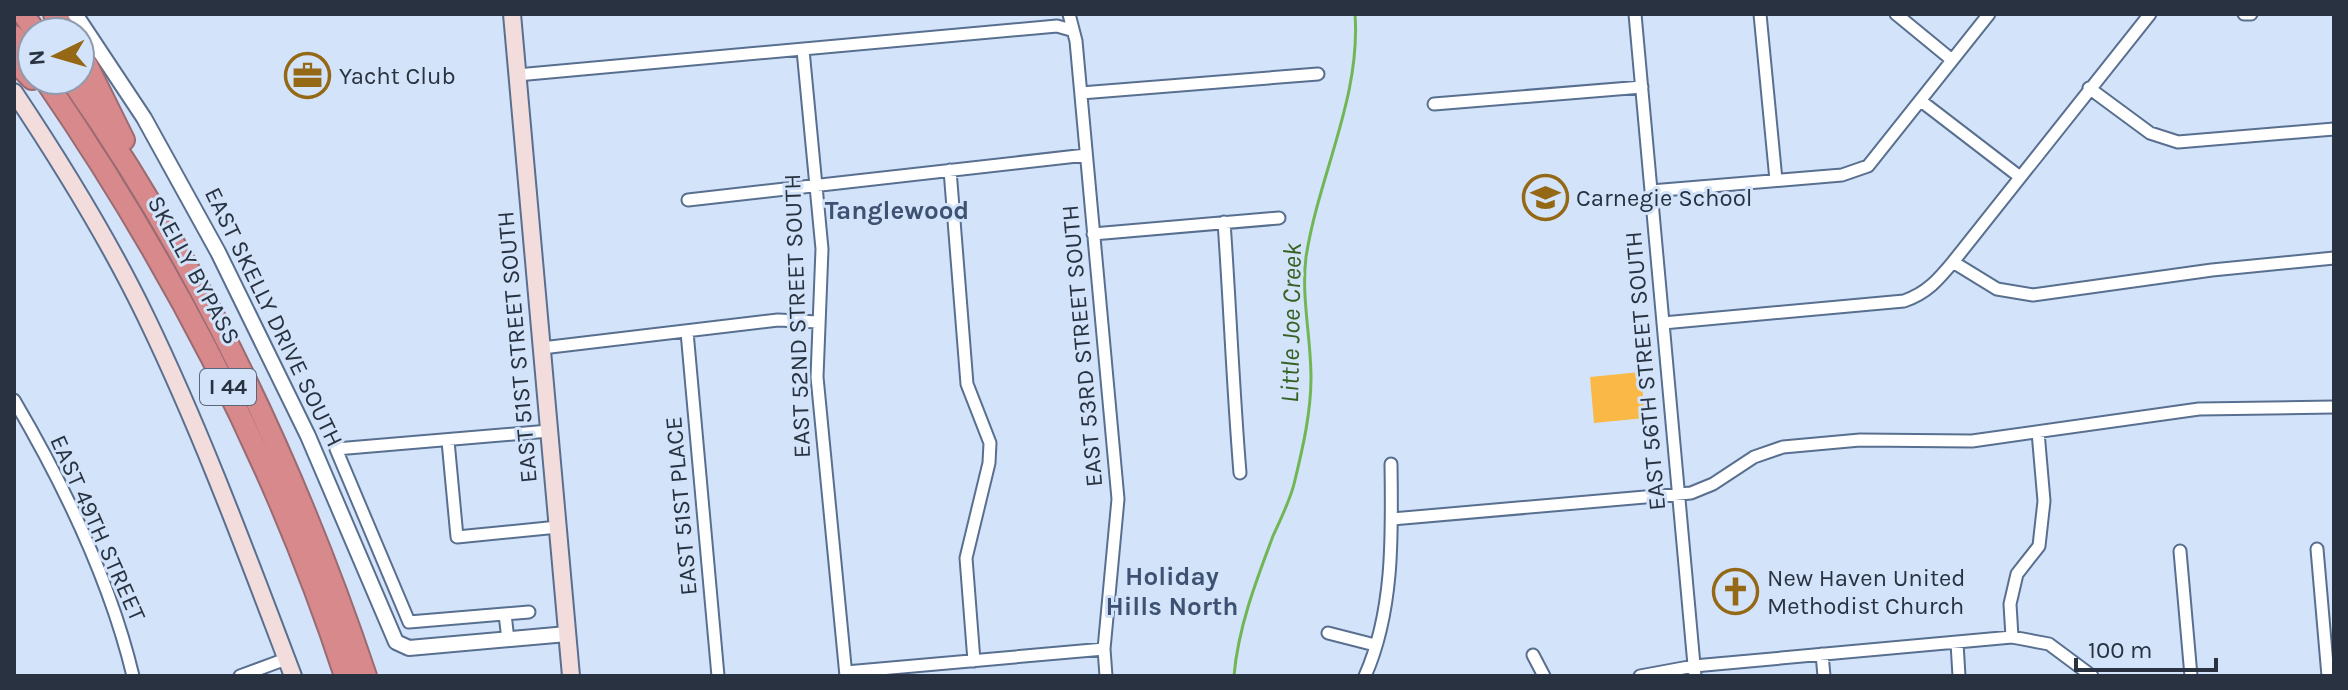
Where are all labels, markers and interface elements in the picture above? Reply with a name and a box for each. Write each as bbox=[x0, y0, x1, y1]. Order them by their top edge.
north arrow bbox=[16, 16, 96, 96]
text: N bbox=[23, 49, 51, 67]
office icon: Yacht Club bbox=[284, 52, 332, 100]
place label: Yacht Club bbox=[339, 62, 456, 90]
street label: EAST 52ND STREET SOUTH bbox=[778, 173, 816, 459]
school or university icon: Carnegie School bbox=[1521, 174, 1569, 222]
street label: EAST SKELLY DRIVE SOUTH bbox=[199, 183, 349, 451]
place label: Carnegie School bbox=[1576, 184, 1752, 212]
street label: SKELLY BYPASS bbox=[142, 191, 246, 349]
district label: Tanglewood bbox=[825, 195, 969, 226]
street label: EAST 53RD STREET SOUTH bbox=[1056, 204, 1108, 488]
street label: EAST 51ST STREET SOUTH bbox=[491, 210, 543, 484]
street label: EAST 56TH STREET SOUTH bbox=[1619, 230, 1671, 512]
water label: Little Joe Creek bbox=[1274, 242, 1308, 403]
road number: I 44 bbox=[200, 369, 256, 405]
street label: EAST 51ST PLACE bbox=[659, 415, 703, 597]
street label: EAST 49TH STREET bbox=[44, 431, 152, 625]
district label: Holiday Hills North bbox=[1105, 561, 1239, 622]
place label: New Haven United Methodist Church bbox=[1767, 564, 1966, 620]
church icon: New Haven United Methodist Church bbox=[1712, 568, 1760, 616]
scale bar bbox=[2076, 622, 2216, 672]
text: 100 m bbox=[2088, 636, 2153, 664]

